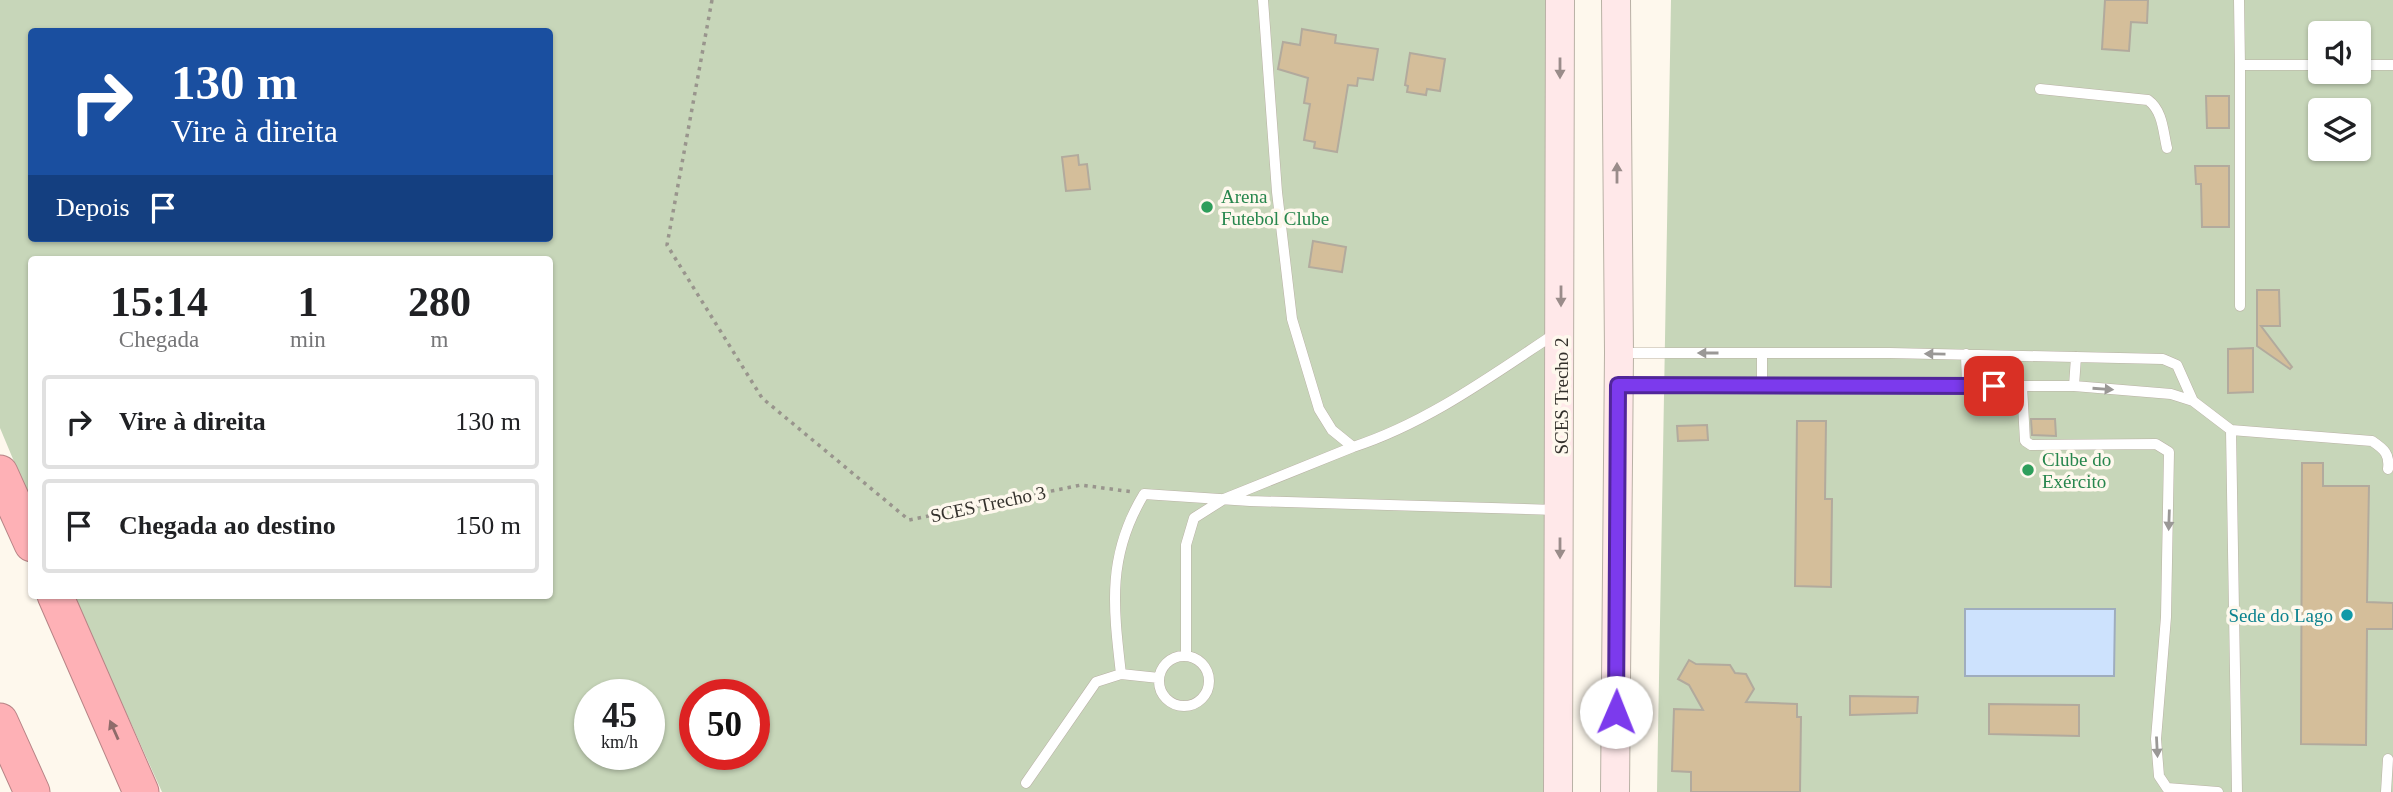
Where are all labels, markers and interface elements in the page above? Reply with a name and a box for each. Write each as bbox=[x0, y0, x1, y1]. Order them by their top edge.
map controls bbox=[2308, 21, 2371, 161]
button: sound bbox=[2308, 21, 2371, 84]
text: 130 m bbox=[171, 55, 298, 110]
icon: right bbox=[56, 56, 147, 147]
one-way arrow bbox=[1554, 57, 1566, 79]
button: layers bbox=[2308, 98, 2371, 161]
text: Vire à direita bbox=[171, 113, 338, 149]
one-way arrow bbox=[1611, 162, 1623, 184]
place label: Arena Futebol Clube bbox=[1221, 186, 1329, 229]
icon: arrive bbox=[144, 189, 182, 227]
text: Depois bbox=[56, 193, 130, 222]
marker: Arena Futebol Clube bbox=[1199, 199, 1215, 215]
text: 15:14 bbox=[110, 279, 208, 325]
text: 1 bbox=[297, 279, 318, 325]
text: 280 bbox=[408, 279, 471, 325]
one-way arrow bbox=[1555, 285, 1567, 307]
text: Chegada bbox=[119, 327, 199, 352]
text: min bbox=[290, 327, 326, 352]
text: m bbox=[430, 327, 448, 352]
street label: SCES Trecho 2 bbox=[1551, 337, 1572, 455]
one-way arrow bbox=[1696, 347, 1718, 359]
one-way arrow bbox=[1924, 348, 1946, 359]
pin bbox=[1964, 356, 2024, 416]
icon: arrive bbox=[1975, 367, 2013, 405]
one-way arrow bbox=[2092, 384, 2114, 395]
icon: right bbox=[60, 403, 98, 441]
text: Vire à direita bbox=[119, 407, 266, 436]
text: 130 m bbox=[455, 407, 521, 436]
place label: Clube do Exército bbox=[2042, 449, 2111, 492]
marker: Clube do Exército bbox=[2020, 462, 2036, 478]
street label: SCES Trecho 3 bbox=[928, 482, 1048, 526]
icon: arrive bbox=[60, 507, 98, 545]
one-way arrow bbox=[2164, 509, 2175, 531]
text: Chegada ao destino bbox=[119, 511, 336, 540]
text: 150 m bbox=[455, 511, 521, 540]
one-way arrow bbox=[1554, 537, 1566, 559]
place label: Sede do Lago bbox=[2229, 605, 2333, 626]
marker: Sede do Lago bbox=[2339, 607, 2355, 623]
position arrow bbox=[1579, 675, 1653, 749]
speed limit sign: 50 bbox=[679, 679, 770, 770]
text: 45 bbox=[602, 696, 637, 735]
one-way arrow bbox=[108, 719, 119, 740]
text: km/h bbox=[601, 732, 638, 752]
one-way arrow bbox=[2152, 736, 2163, 758]

